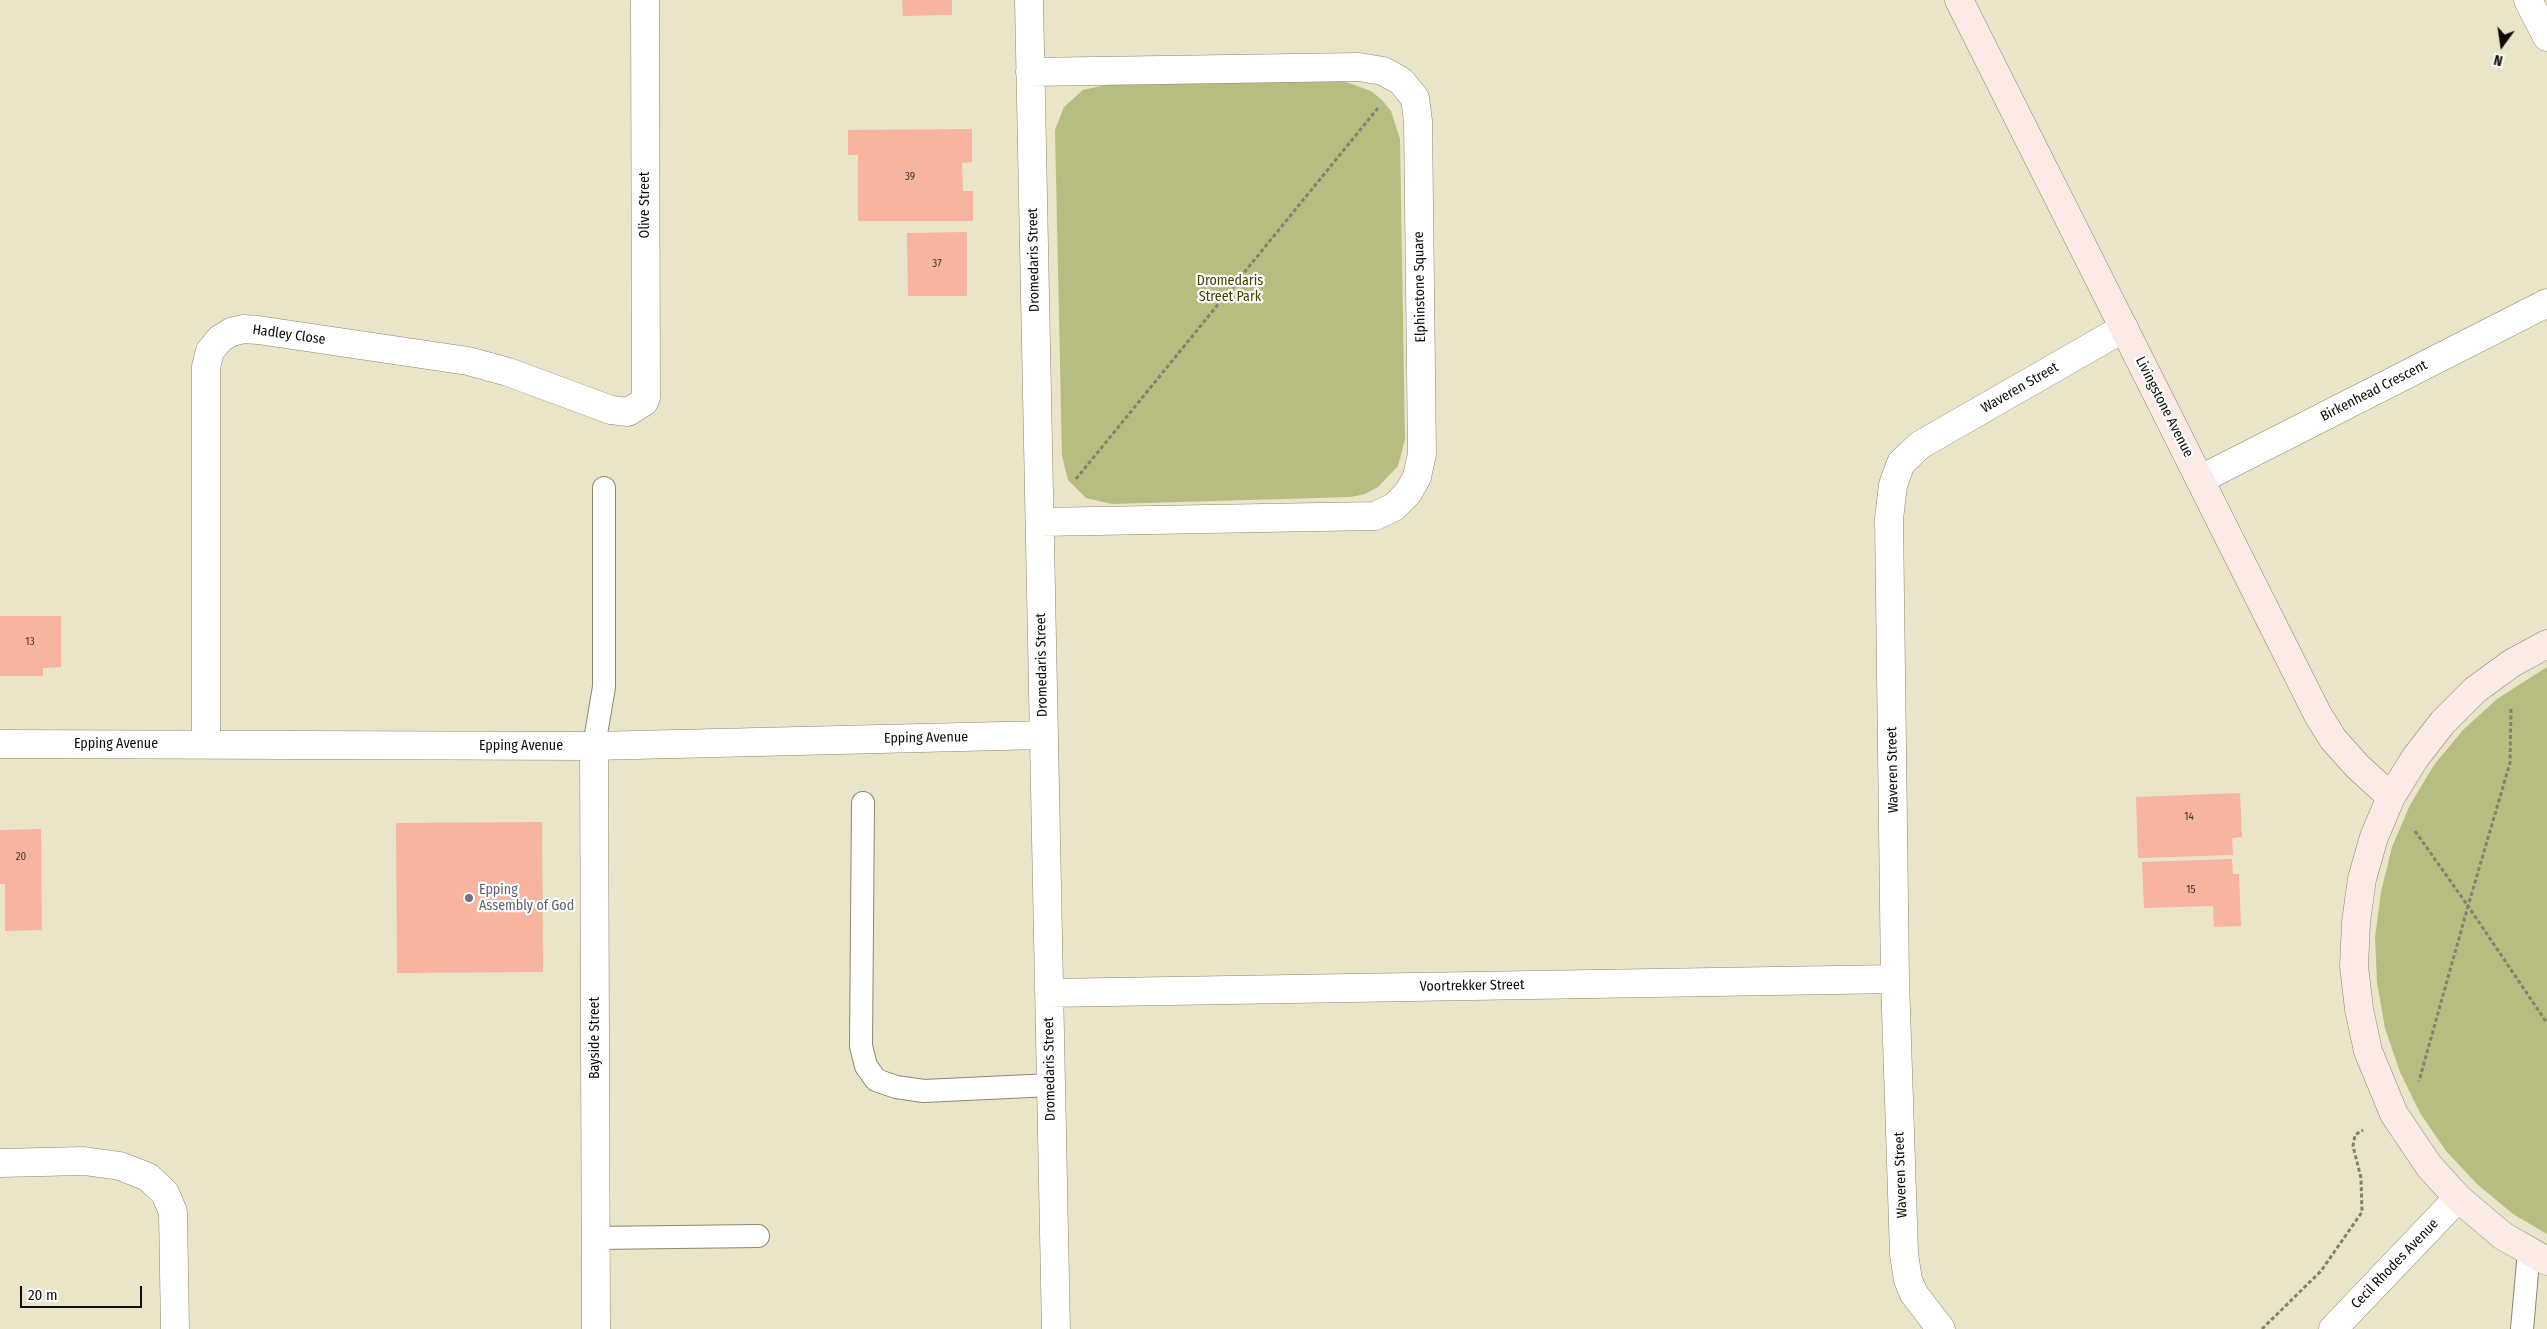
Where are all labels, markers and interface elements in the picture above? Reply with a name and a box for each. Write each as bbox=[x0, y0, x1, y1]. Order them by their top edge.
north arrow bbox=[2477, 20, 2527, 70]
text: N bbox=[2492, 51, 2504, 69]
house number: 39 bbox=[905, 170, 915, 184]
street label: Olive Street bbox=[637, 172, 653, 238]
street label: Dromedaris Street bbox=[1025, 208, 1043, 312]
street label: Elphinstone Square bbox=[1411, 231, 1429, 343]
house number: 37 bbox=[932, 257, 942, 271]
park label: Dromedaris Street Park bbox=[1197, 273, 1263, 306]
street label: Hadley Close bbox=[251, 322, 327, 348]
street label: Livingstone Avenue bbox=[2131, 354, 2197, 460]
street label: Birkenhead Crescent bbox=[2318, 357, 2430, 425]
street label: Waveren Street bbox=[1978, 359, 2062, 417]
street label: Dromedaris Street bbox=[1033, 613, 1051, 717]
house number: 13 bbox=[25, 635, 35, 649]
street label: Waveren Street bbox=[1884, 727, 1902, 813]
street label: Epping Avenue bbox=[884, 729, 968, 747]
street label: Epping Avenue bbox=[74, 736, 158, 752]
street label: Epping Avenue bbox=[479, 738, 563, 754]
house number: 14 bbox=[2184, 810, 2194, 824]
house number: 20 bbox=[16, 850, 26, 864]
place label: Epping Assembly of God bbox=[479, 882, 574, 914]
house number: 15 bbox=[2186, 883, 2196, 897]
marker: Epping Assembly of God bbox=[463, 892, 475, 904]
street label: Voortrekker Street bbox=[1419, 977, 1525, 995]
street label: Bayside Street bbox=[587, 997, 603, 1079]
street label: Dromedaris Street bbox=[1041, 1017, 1059, 1121]
street label: Waveren Street bbox=[1891, 1132, 1911, 1218]
street label: Cecil Rhodes Avenue bbox=[2348, 1216, 2442, 1312]
scale bar bbox=[22, 1276, 145, 1308]
text: 20 m bbox=[28, 1286, 58, 1304]

